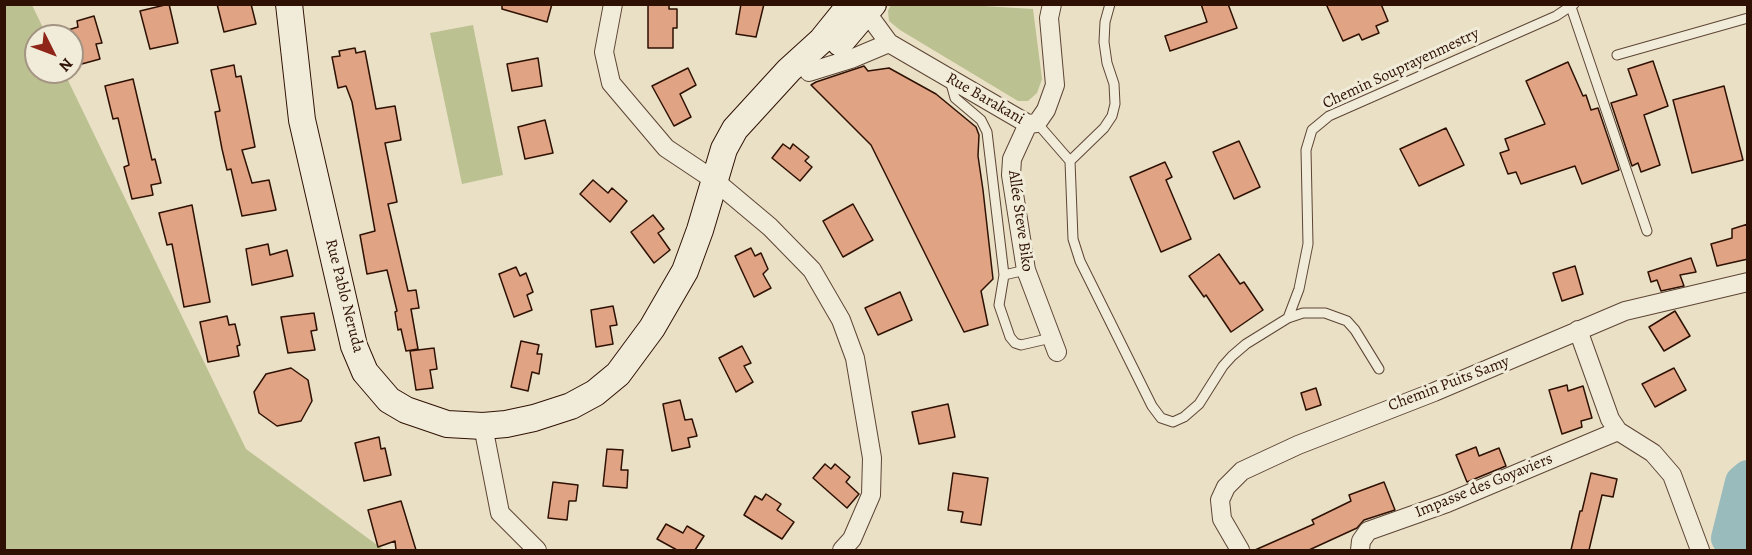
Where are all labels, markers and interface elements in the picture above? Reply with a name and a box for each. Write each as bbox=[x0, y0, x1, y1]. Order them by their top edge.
north arrow bbox=[24, 24, 84, 84]
street label: Chemin Souprayenmestry bbox=[1320, 24, 1482, 114]
text: N bbox=[54, 53, 78, 76]
street label: Rue Barakani bbox=[942, 69, 1028, 129]
street label: Allée Steve Biko bbox=[1003, 169, 1037, 273]
street label: Rue Pablo Neruda bbox=[321, 237, 367, 355]
street label: Chemin Puits Samy bbox=[1386, 352, 1512, 416]
street label: Impasse des Goyaviers bbox=[1412, 450, 1556, 522]

